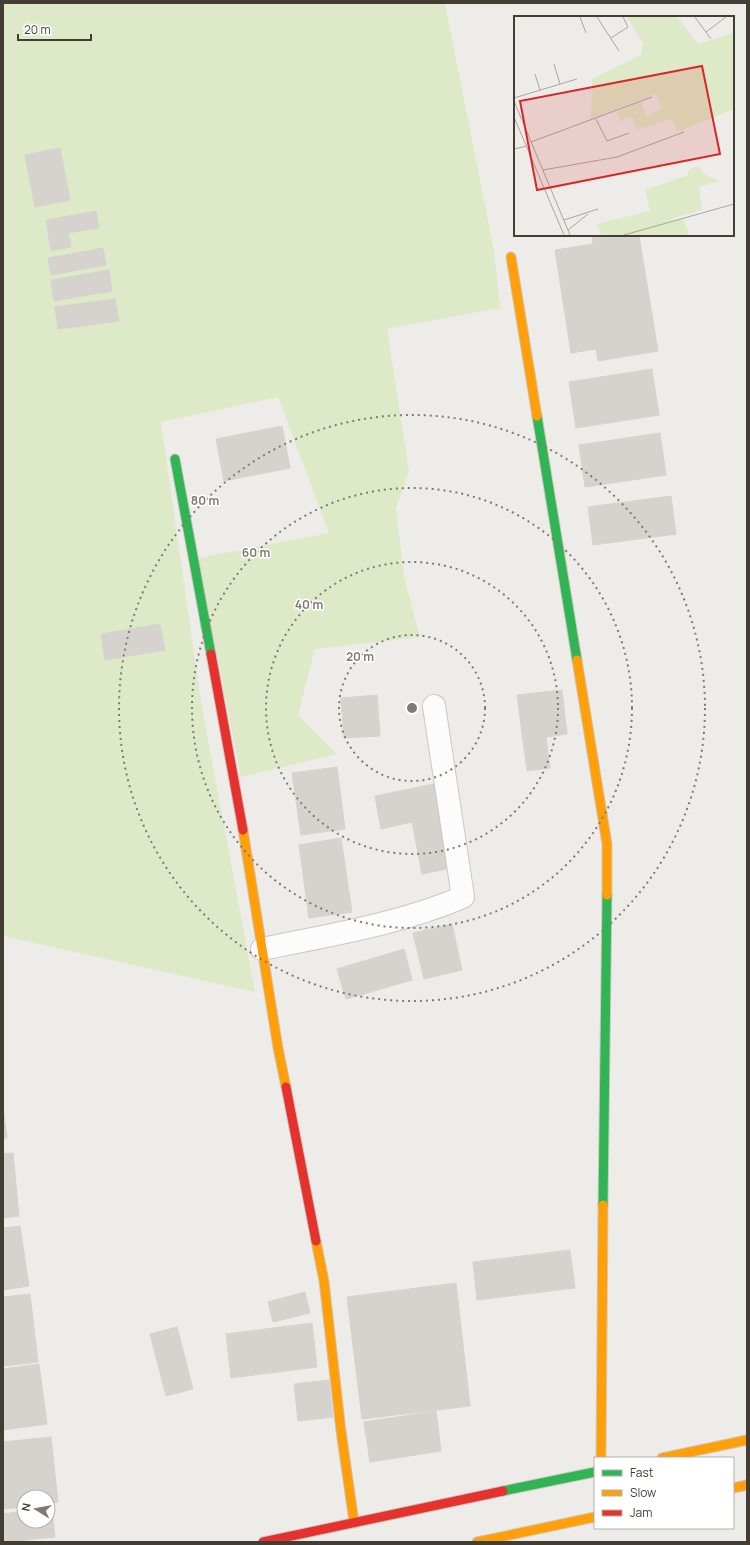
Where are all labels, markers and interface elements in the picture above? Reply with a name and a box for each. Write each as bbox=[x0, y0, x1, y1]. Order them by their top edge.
scale bar bbox=[18, 16, 91, 42]
inset map bbox=[514, 16, 734, 236]
text: 20 m bbox=[24, 21, 51, 38]
text: 80 m bbox=[191, 492, 219, 509]
text: 60 m bbox=[242, 544, 270, 561]
text: 40 m bbox=[295, 596, 323, 613]
text: 20 m bbox=[346, 648, 374, 665]
centre of rings bbox=[405, 701, 419, 715]
legend bbox=[594, 1457, 734, 1529]
text: Fast bbox=[630, 1464, 654, 1481]
text: Slow bbox=[630, 1484, 656, 1501]
north arrow bbox=[16, 1489, 56, 1529]
text: N bbox=[18, 1502, 34, 1512]
text: Jam bbox=[630, 1504, 652, 1521]

